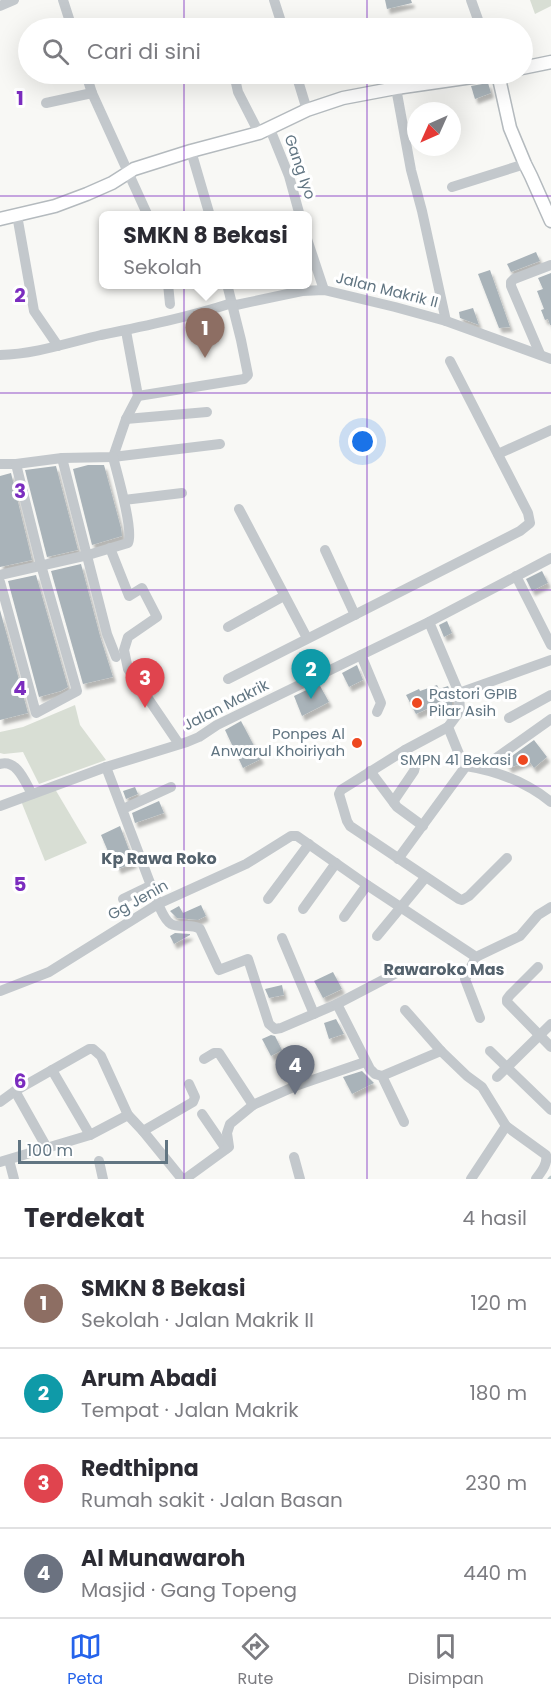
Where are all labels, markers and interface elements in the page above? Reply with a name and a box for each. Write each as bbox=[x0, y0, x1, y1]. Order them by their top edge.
search box bbox=[18, 18, 533, 84]
icon: search bbox=[39, 35, 72, 68]
text: Cari di sini bbox=[87, 36, 201, 67]
text: 1 bbox=[16, 84, 24, 112]
north arrow bbox=[407, 102, 461, 156]
street label: Gang Iyo bbox=[280, 132, 321, 202]
popup bbox=[99, 211, 312, 289]
text: SMKN 8 Bekasi bbox=[123, 220, 288, 251]
text: Sekolah bbox=[123, 253, 202, 281]
street label: Jalan Makrik II bbox=[334, 267, 440, 312]
text: 2 bbox=[14, 281, 26, 309]
pin: 1 bbox=[186, 308, 224, 358]
your location bbox=[348, 427, 377, 456]
text: 3 bbox=[14, 477, 26, 505]
pin: 2 bbox=[292, 650, 330, 699]
pin: 3 bbox=[126, 658, 164, 708]
text: 4 bbox=[13, 674, 27, 702]
street label: Jalan Makrik bbox=[179, 674, 272, 735]
place label: Pastori GPIB Pilar Asih bbox=[429, 683, 517, 721]
marker: Pastori GPIB Pilar Asih bbox=[410, 696, 424, 710]
place label: Ponpes Al Anwarul Khoiriyah bbox=[211, 723, 345, 761]
marker: Ponpes Al Anwarul Khoiriyah bbox=[350, 736, 364, 750]
place label: SMPN 41 Bekasi bbox=[400, 749, 511, 770]
marker: SMPN 41 Bekasi bbox=[516, 753, 530, 767]
district label: Kp Rawa Roko bbox=[101, 847, 217, 870]
text: 5 bbox=[14, 870, 27, 898]
street label: Gg Jenin bbox=[104, 874, 172, 925]
district label: Rawaroko Mas bbox=[383, 958, 505, 981]
pin: 4 bbox=[276, 1046, 314, 1095]
text: 6 bbox=[14, 1067, 26, 1095]
scale bar bbox=[18, 1137, 168, 1164]
text: 100 m bbox=[27, 1139, 73, 1162]
text: Terdekat bbox=[24, 1200, 144, 1236]
text: 4 hasil bbox=[462, 1204, 527, 1232]
text: SMKN 8 Bekasi bbox=[81, 1273, 246, 1304]
text: 1 bbox=[40, 1289, 47, 1317]
text: 120 m bbox=[471, 1289, 527, 1317]
text: Sekolah · Jalan Makrik II bbox=[81, 1306, 314, 1334]
text: Arum Abadi bbox=[81, 1363, 217, 1394]
text: 2 bbox=[38, 1379, 49, 1407]
text: 180 m bbox=[469, 1379, 527, 1407]
text: Tempat · Jalan Makrik bbox=[81, 1396, 298, 1424]
text: Redthipna bbox=[81, 1453, 199, 1484]
text: 3 bbox=[37, 1469, 50, 1497]
text: 230 m bbox=[465, 1469, 527, 1497]
text: Rumah sakit · Jalan Basan bbox=[81, 1486, 343, 1514]
text: Al Munawaroh bbox=[81, 1543, 245, 1574]
text: 4 bbox=[37, 1559, 50, 1587]
text: 440 m bbox=[463, 1559, 527, 1587]
text: Masjid · Gang Topeng bbox=[81, 1576, 297, 1604]
tab: Peta bbox=[67, 1630, 103, 1691]
tab: Rute bbox=[238, 1630, 273, 1691]
tab: Disimpan bbox=[408, 1630, 484, 1691]

